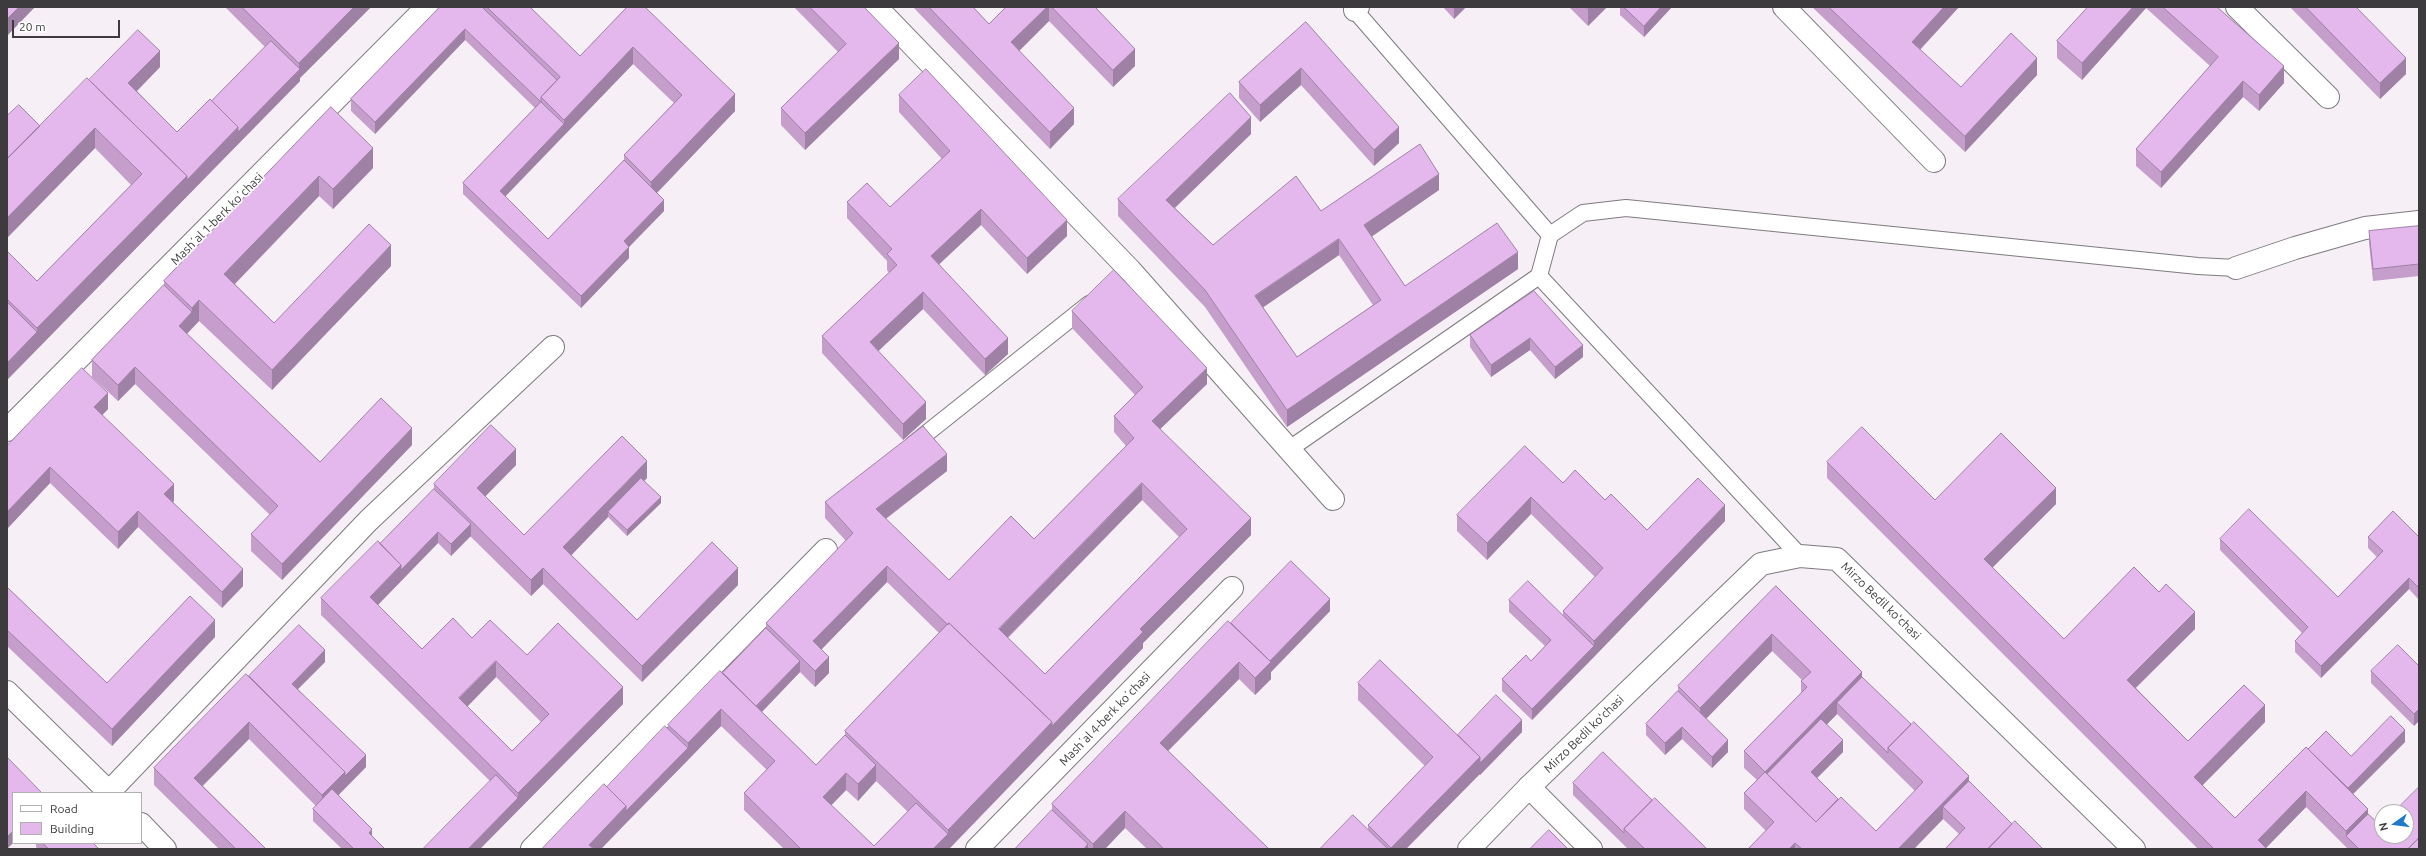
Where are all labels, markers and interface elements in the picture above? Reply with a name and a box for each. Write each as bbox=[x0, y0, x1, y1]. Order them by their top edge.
scale bar bbox=[14, 12, 122, 38]
text: 20 m bbox=[19, 20, 46, 33]
street label: Mashʼal 1-berk koʼchasi bbox=[168, 170, 266, 268]
street label: Mirzo Bedil koʻchasi bbox=[1838, 559, 1924, 643]
street label: Mashʼal 4-berk koʼchasi bbox=[1057, 669, 1153, 769]
street label: Mirzo Bedil koʻchasi bbox=[1541, 692, 1627, 776]
legend bbox=[12, 792, 142, 844]
text: Road bbox=[50, 802, 78, 815]
north arrow bbox=[2374, 804, 2414, 844]
text: N bbox=[2377, 821, 2390, 832]
text: Building bbox=[50, 822, 94, 835]

